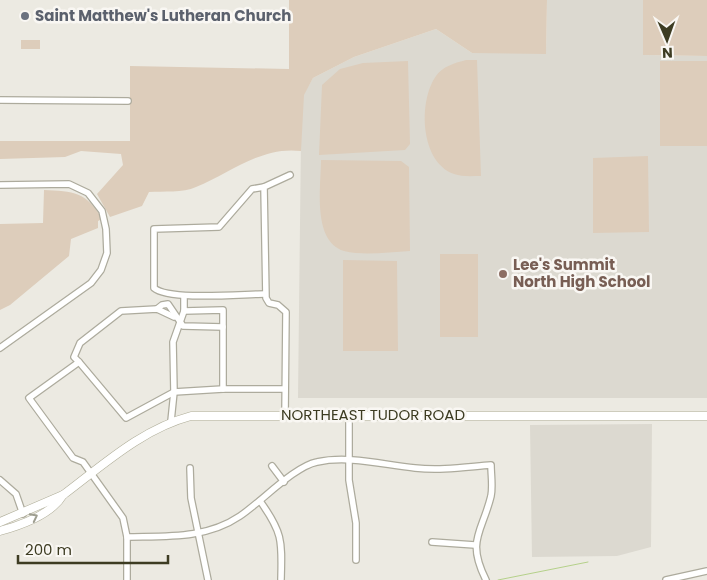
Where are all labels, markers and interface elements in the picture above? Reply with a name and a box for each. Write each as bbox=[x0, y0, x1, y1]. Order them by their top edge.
place label: Saint Matthew's Lutheran Church bbox=[35, 5, 291, 26]
marker: Saint Matthew's Lutheran Church bbox=[19, 10, 31, 22]
north arrow bbox=[642, 15, 692, 65]
text: N bbox=[662, 43, 673, 63]
place label: Lee's Summit North High School bbox=[513, 254, 650, 292]
marker: Lee's Summit North High School bbox=[497, 268, 509, 280]
street label: NORTHEAST TUDOR ROAD bbox=[281, 404, 465, 425]
one-way arrow bbox=[29, 513, 38, 523]
scale bar bbox=[18, 532, 168, 564]
text: 200 m bbox=[25, 539, 72, 560]

